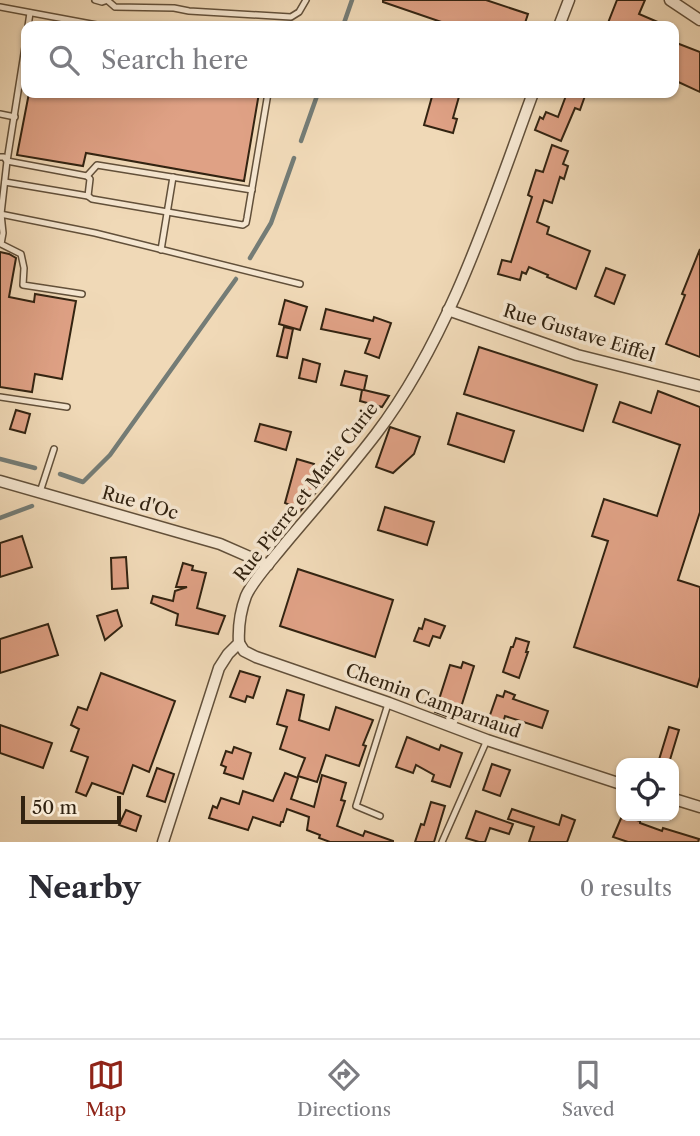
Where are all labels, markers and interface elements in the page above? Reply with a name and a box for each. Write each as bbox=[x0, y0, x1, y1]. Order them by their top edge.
search box bbox=[21, 21, 679, 98]
icon: search bbox=[45, 41, 83, 79]
text: Search here bbox=[101, 44, 248, 76]
street label: Rue Gustave Eiffel bbox=[501, 299, 657, 367]
street label: Rue Pierre et Marie Curie bbox=[229, 398, 383, 586]
street label: Rue d'Oc bbox=[99, 482, 181, 524]
street label: Chemin Camparnaud bbox=[342, 659, 524, 743]
map controls bbox=[616, 758, 679, 821]
button: locate bbox=[616, 758, 679, 821]
scale bar bbox=[21, 793, 121, 825]
text: 50 m bbox=[32, 796, 77, 819]
text: Nearby bbox=[28, 869, 141, 906]
text: 0 results bbox=[580, 874, 672, 902]
tab: Map bbox=[85, 1056, 126, 1121]
tab: Directions bbox=[297, 1056, 391, 1121]
tab: Saved bbox=[562, 1056, 615, 1121]

